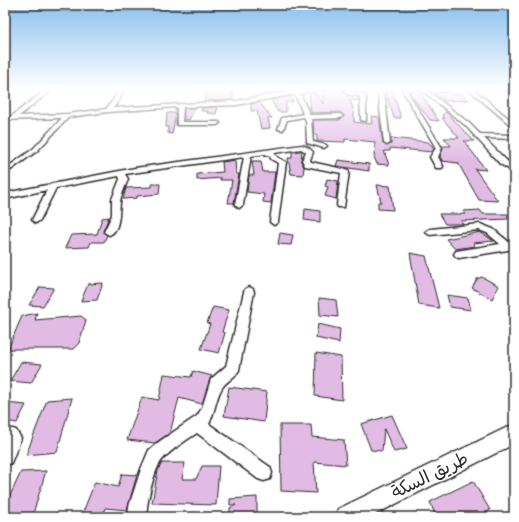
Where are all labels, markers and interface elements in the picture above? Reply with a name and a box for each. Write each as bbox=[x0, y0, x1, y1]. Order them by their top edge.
street label: طريق السكة bbox=[387, 447, 473, 505]

